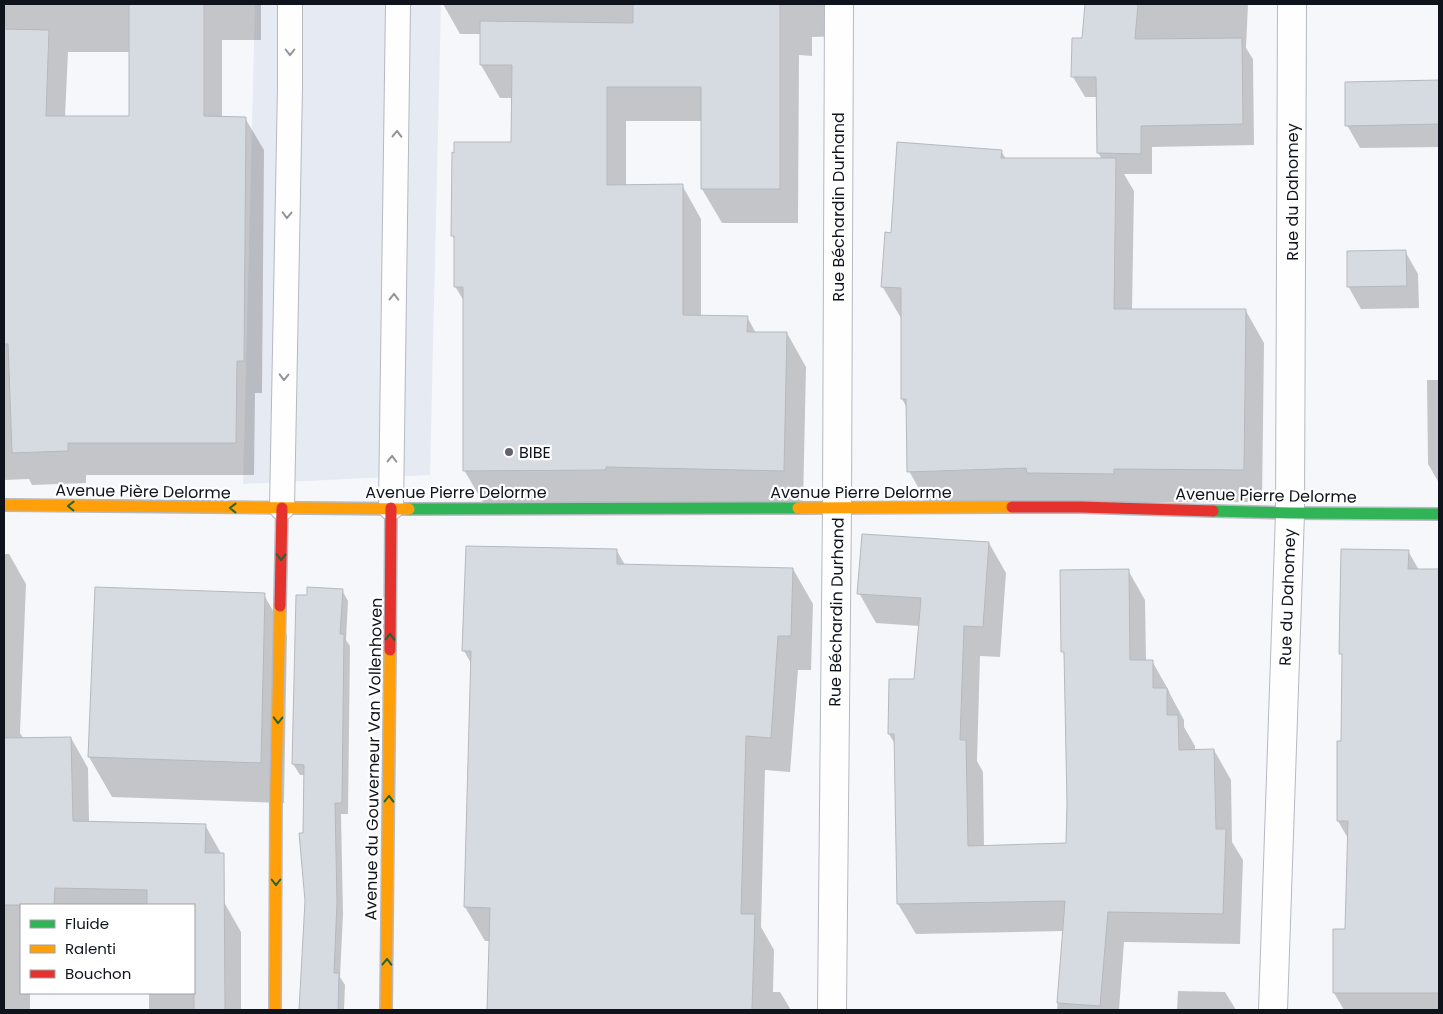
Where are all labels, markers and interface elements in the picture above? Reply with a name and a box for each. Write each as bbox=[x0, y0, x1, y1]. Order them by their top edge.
one-way arrow bbox=[285, 49, 295, 57]
street label: Rue Béchardin Durhand bbox=[827, 112, 850, 302]
street label: Rue du Dahomey bbox=[1281, 123, 1304, 261]
one-way arrow bbox=[391, 130, 402, 138]
one-way arrow bbox=[282, 211, 293, 219]
one-way arrow bbox=[389, 293, 399, 300]
one-way arrow bbox=[279, 374, 290, 382]
place label: BIBE bbox=[519, 441, 551, 464]
marker: BIBE bbox=[503, 446, 515, 458]
one-way arrow bbox=[387, 455, 397, 462]
street label: Avenue Pière Delorme bbox=[55, 478, 231, 505]
street label: Avenue Pierre Delorme bbox=[365, 481, 547, 504]
street label: Avenue Pierre Delorme bbox=[770, 481, 952, 504]
street label: Avenue Pierre Delorme bbox=[1175, 482, 1357, 509]
one-way arrow bbox=[67, 501, 74, 511]
one-way arrow bbox=[229, 503, 236, 513]
street label: Rue Béchardin Durhand bbox=[823, 517, 850, 707]
street label: Rue du Dahomey bbox=[1274, 528, 1301, 666]
one-way arrow bbox=[276, 554, 286, 561]
street label: Avenue du Gouverneur Van Vollenhoven bbox=[359, 597, 388, 921]
one-way arrow bbox=[385, 632, 395, 640]
one-way arrow bbox=[272, 716, 283, 724]
one-way arrow bbox=[384, 795, 394, 802]
one-way arrow bbox=[270, 878, 281, 886]
legend bbox=[20, 904, 195, 994]
text: Fluide bbox=[65, 913, 109, 934]
text: Ralenti bbox=[65, 938, 116, 959]
one-way arrow bbox=[382, 957, 392, 965]
text: Bouchon bbox=[65, 963, 131, 984]

